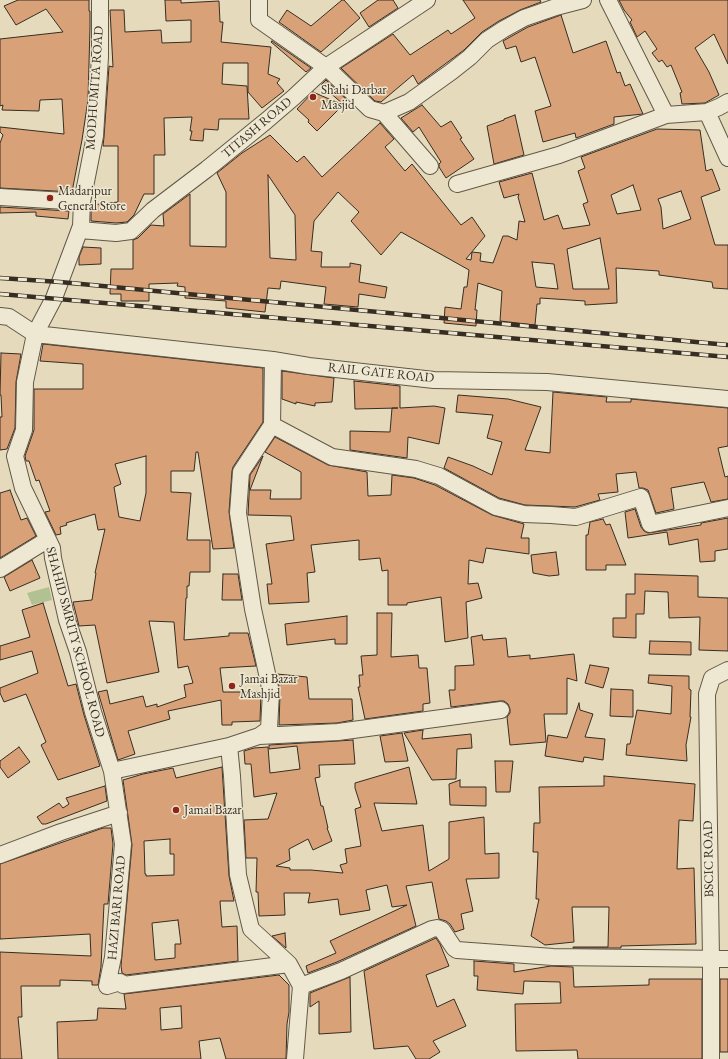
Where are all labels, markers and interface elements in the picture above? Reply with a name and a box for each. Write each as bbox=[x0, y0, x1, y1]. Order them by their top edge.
street label: MODHUMITA ROAD bbox=[83, 25, 107, 151]
place label: Shahi Darbar Masjid bbox=[321, 82, 387, 113]
marker: Shahi Darbar Masjid bbox=[308, 92, 318, 102]
street label: TITASH ROAD bbox=[219, 94, 295, 162]
place label: Madaripur General Store bbox=[58, 183, 126, 214]
marker: Madaripur General Store bbox=[45, 193, 55, 203]
street label: RAIL GATE ROAD bbox=[327, 360, 435, 386]
street label: SHAHID SMRITY SCHOOL ROAD bbox=[42, 545, 108, 739]
place label: Jamai Bazar Mashjid bbox=[240, 671, 298, 702]
marker: Jamai Bazar Mashjid bbox=[227, 681, 237, 691]
place label: Jamai Bazar bbox=[184, 802, 242, 818]
marker: Jamai Bazar bbox=[171, 805, 181, 815]
street label: BSCIC ROAD bbox=[701, 820, 717, 898]
street label: HAZI BARI ROAD bbox=[105, 855, 129, 961]

